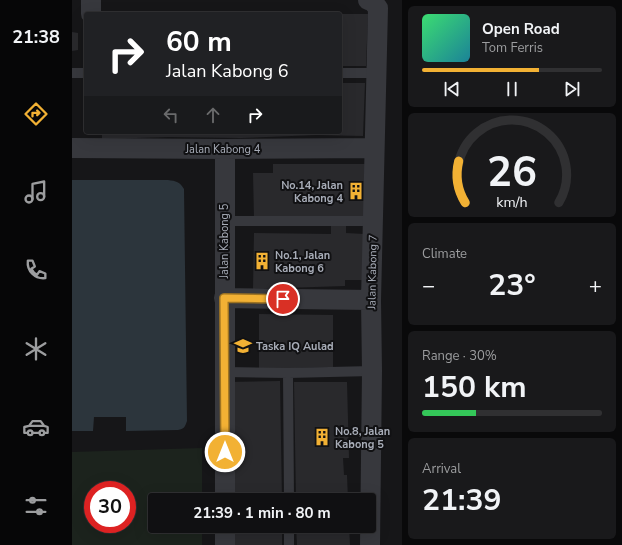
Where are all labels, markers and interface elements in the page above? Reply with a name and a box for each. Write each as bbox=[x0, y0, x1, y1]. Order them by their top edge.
text: Open Road bbox=[482, 19, 560, 39]
text: 60 m bbox=[166, 23, 232, 61]
text: 21:38 bbox=[12, 25, 60, 49]
icon: right bbox=[100, 28, 152, 80]
text: Tom Ferris bbox=[482, 39, 543, 57]
text: Jalan Kabong 6 bbox=[166, 59, 289, 83]
icon: previous bbox=[441, 78, 463, 100]
icon: pause bbox=[501, 78, 523, 100]
icon: next bbox=[561, 78, 583, 100]
icon: directions bbox=[22, 100, 50, 128]
icon: left bbox=[160, 104, 182, 126]
icon: ahead bbox=[202, 104, 224, 126]
icon: right bbox=[244, 104, 266, 126]
street label: Jalan Kabong 4 bbox=[185, 142, 261, 157]
text: 26 bbox=[487, 144, 537, 201]
icon: music bbox=[22, 178, 50, 206]
place label: No.14, Jalan Kabong 4 bbox=[281, 178, 343, 206]
building icon: No.14, Jalan Kabong 4 bbox=[346, 181, 366, 201]
text: km/h bbox=[496, 193, 528, 212]
street label: Jalan Kabong 5 bbox=[217, 203, 232, 279]
street label: Jalan Kabong 7 bbox=[364, 234, 381, 311]
text: Climate bbox=[422, 245, 467, 263]
place label: No.1, Jalan Kabong 6 bbox=[275, 248, 330, 276]
building icon: No.1, Jalan Kabong 6 bbox=[252, 251, 272, 271]
icon: phone bbox=[22, 256, 50, 284]
text: 23° bbox=[488, 265, 536, 306]
text: − bbox=[422, 271, 435, 301]
text: + bbox=[589, 271, 602, 301]
pin bbox=[266, 282, 300, 316]
icon: arrive bbox=[272, 288, 294, 310]
icon: climate bbox=[22, 335, 50, 363]
school or university icon: Taska IQ Aulad bbox=[233, 336, 253, 356]
place label: Taska IQ Aulad bbox=[256, 339, 334, 354]
text: Range · 30% bbox=[422, 347, 497, 365]
text: 150 km bbox=[422, 367, 527, 408]
icon: car bbox=[22, 413, 50, 441]
place label: No.8, Jalan Kabong 5 bbox=[335, 424, 390, 452]
building icon: No.8, Jalan Kabong 5 bbox=[312, 427, 332, 447]
position arrow bbox=[204, 431, 246, 473]
text: Arrival bbox=[422, 460, 461, 478]
text: 21:39 bbox=[422, 480, 501, 521]
speed limit sign: 30 bbox=[84, 481, 136, 533]
icon: filters bbox=[22, 492, 50, 520]
text: 21:39 · 1 min · 80 m bbox=[193, 503, 331, 523]

